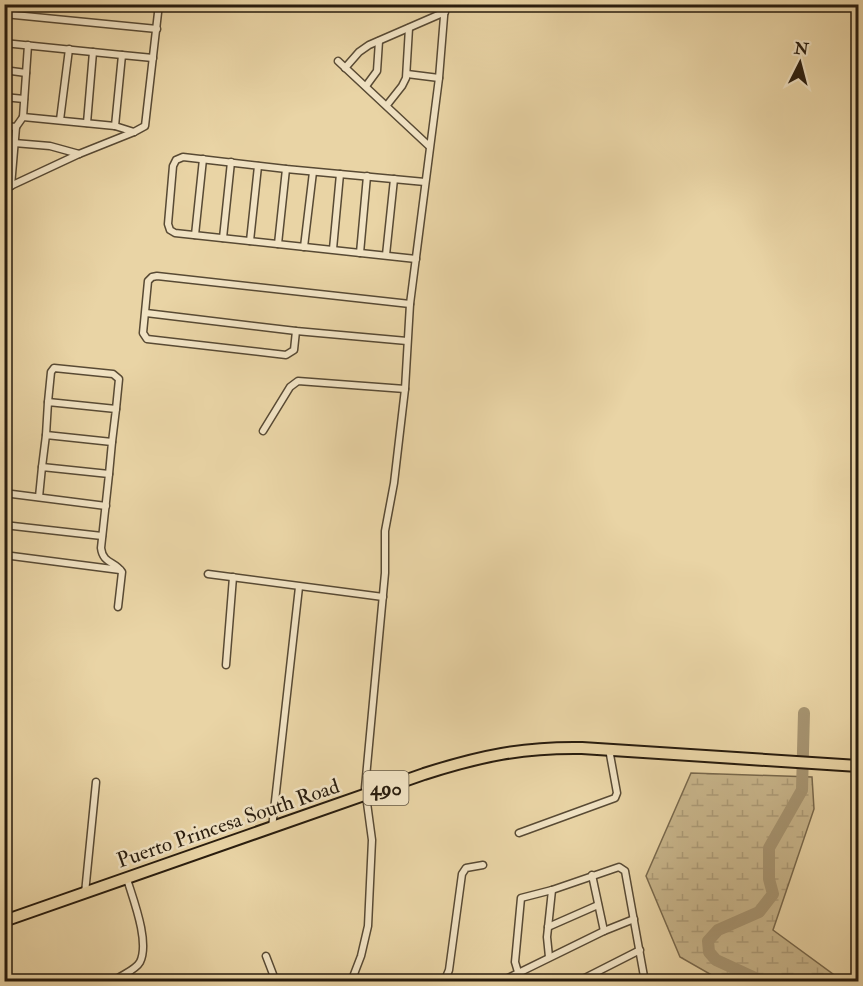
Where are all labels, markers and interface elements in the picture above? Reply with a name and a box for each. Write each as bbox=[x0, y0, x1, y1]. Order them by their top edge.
north arrow bbox=[770, 33, 830, 93]
text: N bbox=[792, 38, 810, 60]
road number: 490 bbox=[364, 771, 408, 805]
street label: Puerto Princesa South Road bbox=[113, 772, 344, 874]

